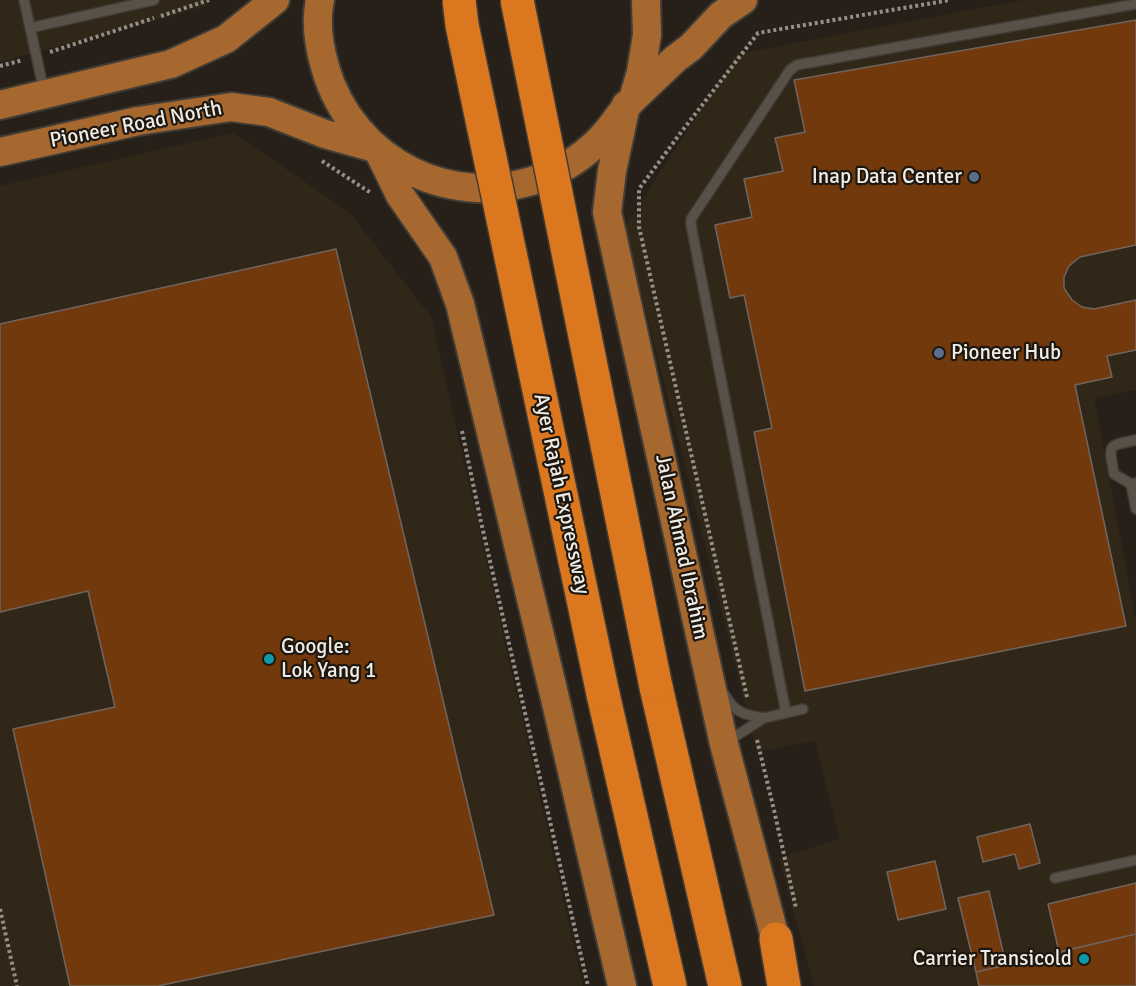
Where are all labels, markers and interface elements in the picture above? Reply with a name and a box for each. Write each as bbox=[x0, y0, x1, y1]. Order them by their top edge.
street label: Pioneer Road North bbox=[48, 96, 224, 154]
place label: Inap Data Center bbox=[812, 164, 962, 190]
marker: Inap Data Center bbox=[967, 170, 981, 184]
place label: Pioneer Hub bbox=[951, 340, 1061, 366]
marker: Pioneer Hub bbox=[932, 346, 946, 360]
street label: Ayer Rajah Expressway bbox=[527, 391, 595, 597]
street label: Jalan Ahmad Ibrahim bbox=[649, 452, 713, 642]
place label: Google: Lok Yang 1 bbox=[281, 634, 376, 684]
marker: Google: Lok Yang 1 bbox=[262, 652, 276, 666]
place label: Carrier Transicold bbox=[913, 946, 1072, 972]
marker: Carrier Transicold bbox=[1077, 952, 1091, 966]

